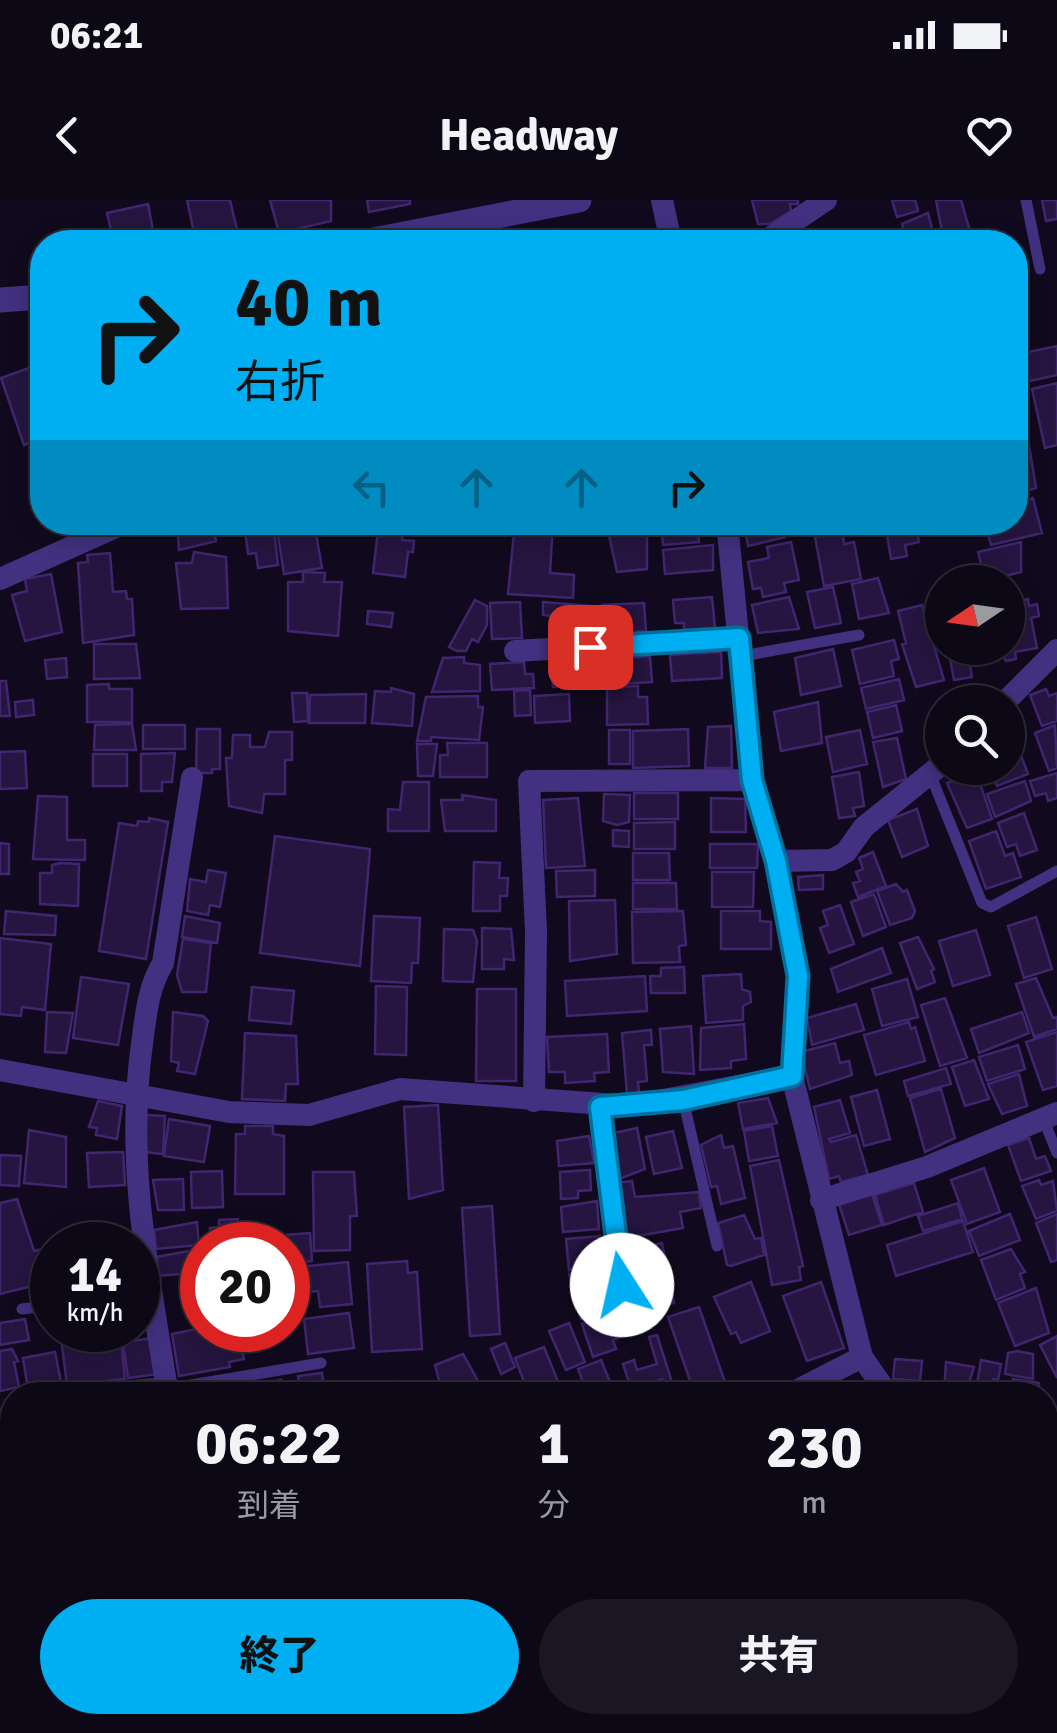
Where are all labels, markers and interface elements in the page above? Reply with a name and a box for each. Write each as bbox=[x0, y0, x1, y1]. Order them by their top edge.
text: 06:21 bbox=[50, 12, 143, 59]
icon: back bbox=[40, 108, 95, 163]
text: Headway bbox=[439, 108, 618, 163]
icon: heart bbox=[962, 108, 1017, 163]
text: 40 m bbox=[235, 259, 383, 345]
icon: right bbox=[70, 270, 200, 400]
text: 右折 bbox=[235, 355, 325, 410]
icon: left bbox=[344, 460, 399, 515]
icon: ahead bbox=[449, 460, 504, 515]
icon: ahead bbox=[554, 460, 609, 515]
icon: right bbox=[659, 460, 714, 515]
north arrow bbox=[925, 565, 1025, 665]
map controls bbox=[925, 565, 1025, 785]
pin bbox=[548, 605, 633, 690]
icon: arrive bbox=[563, 620, 618, 675]
button: search bbox=[925, 685, 1025, 785]
speed limit sign: 20 bbox=[180, 1222, 310, 1352]
position arrow bbox=[570, 1233, 674, 1337]
text: 14 bbox=[68, 1244, 122, 1306]
text: km/h bbox=[67, 1297, 123, 1328]
text: 06:22 bbox=[195, 1407, 343, 1481]
text: 1 bbox=[538, 1407, 570, 1481]
text: 230 bbox=[765, 1411, 863, 1485]
text: m bbox=[801, 1483, 827, 1522]
text: 到着 bbox=[237, 1486, 301, 1525]
text: 分 bbox=[538, 1486, 570, 1525]
button: 終了 bbox=[40, 1599, 519, 1714]
button: 共有 bbox=[539, 1599, 1018, 1714]

